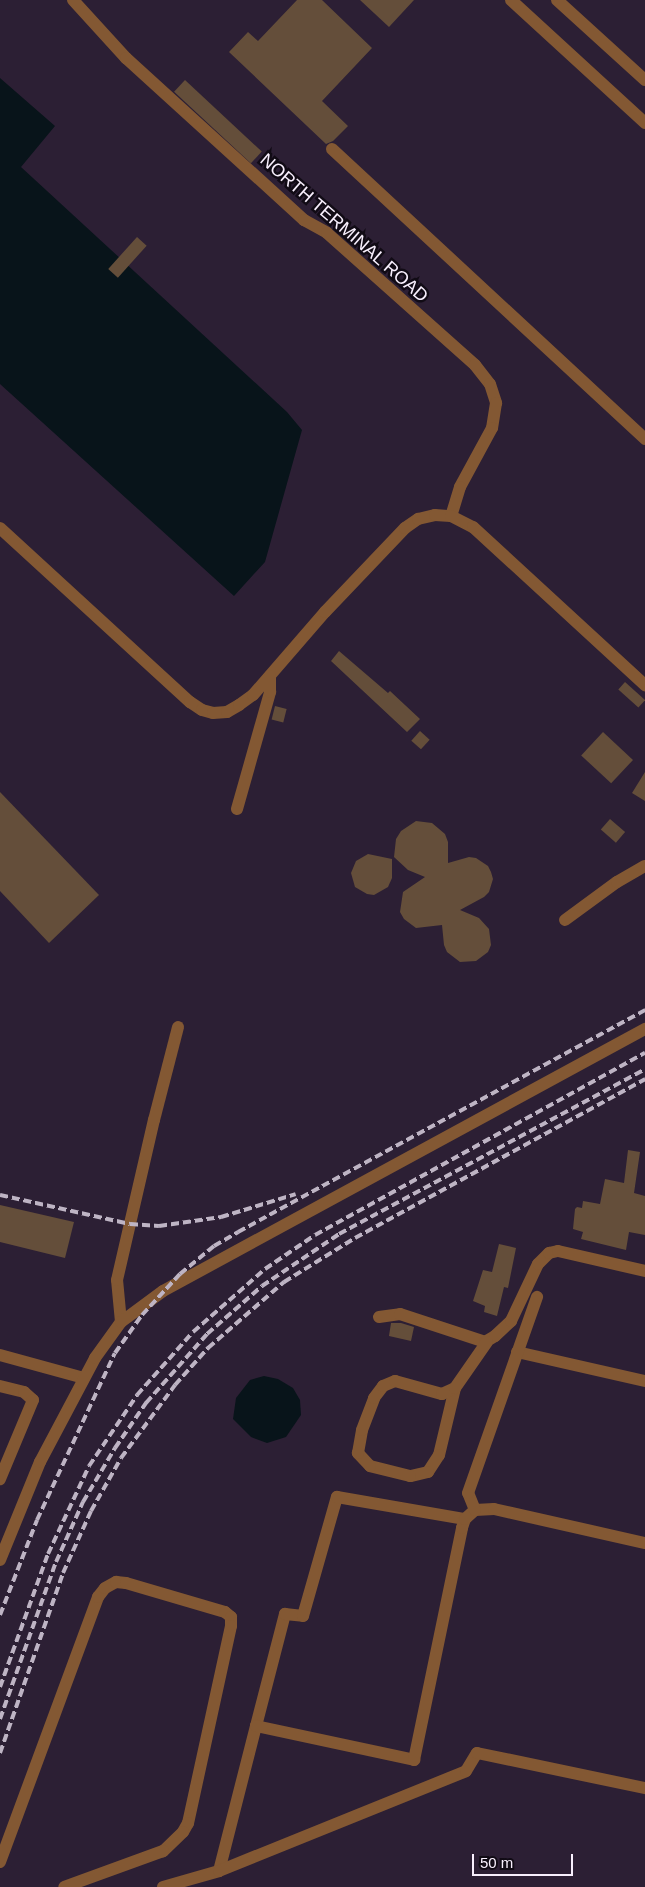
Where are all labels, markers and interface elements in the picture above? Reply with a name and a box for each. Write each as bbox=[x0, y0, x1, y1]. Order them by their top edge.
street label: NORTH TERMINAL ROAD bbox=[255, 149, 433, 307]
scale bar bbox=[475, 1844, 576, 1876]
text: 50 m bbox=[480, 1854, 513, 1871]

